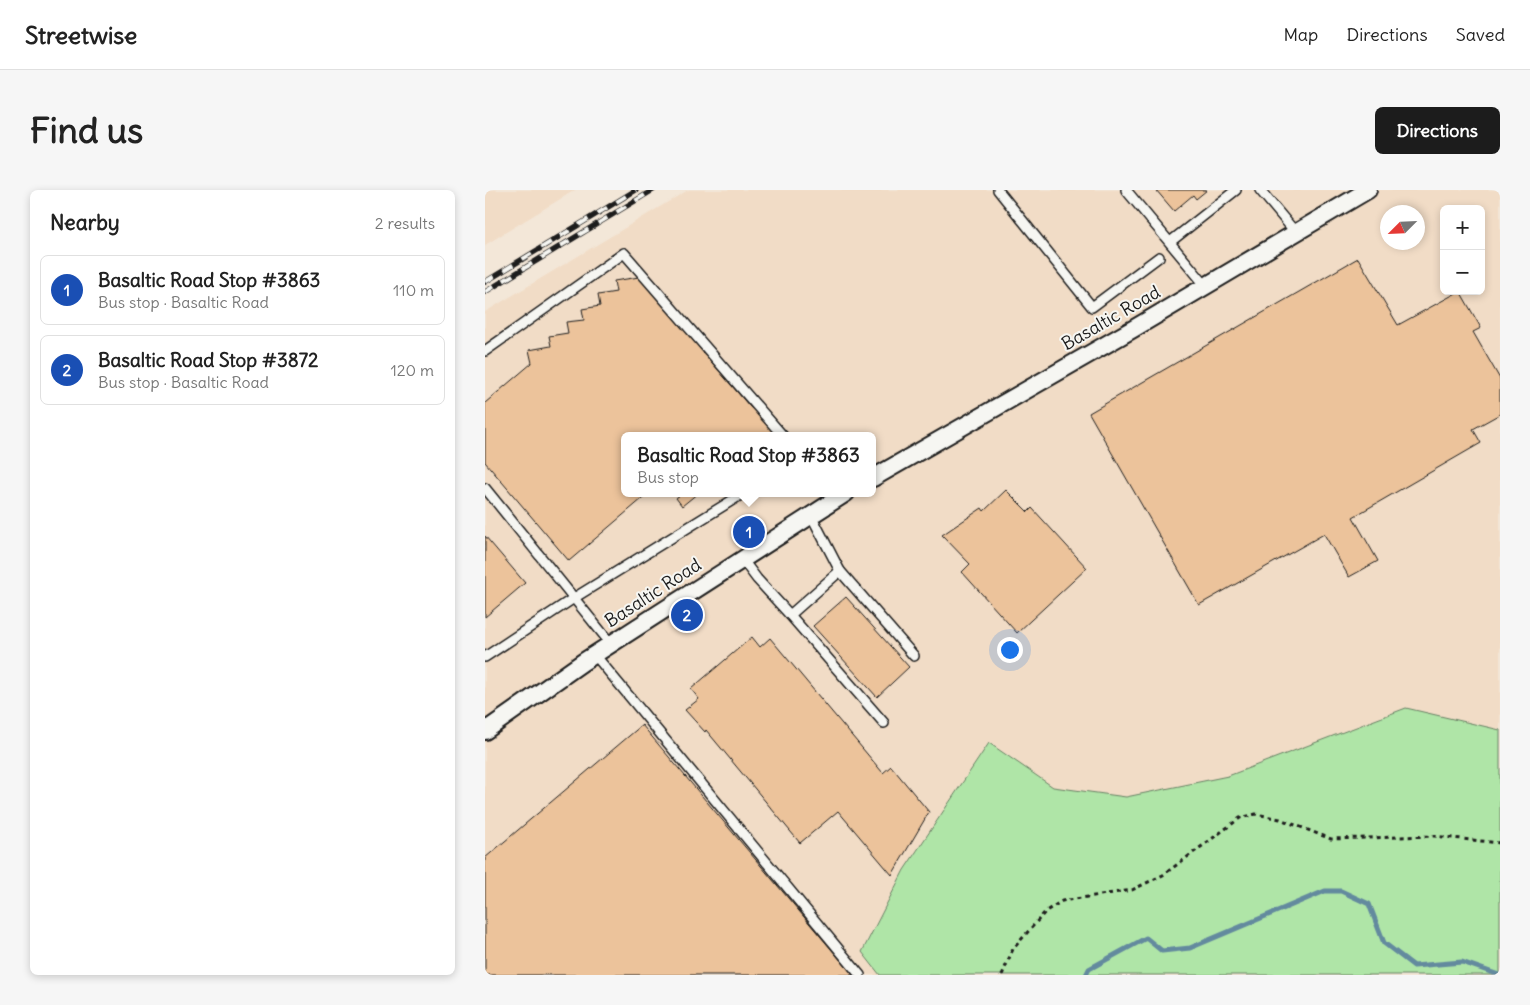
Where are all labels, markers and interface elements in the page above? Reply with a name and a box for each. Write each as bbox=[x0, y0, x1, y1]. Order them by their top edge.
text: Streetwise bbox=[25, 20, 137, 50]
text: Map bbox=[1283, 23, 1318, 46]
text: Directions bbox=[1346, 23, 1428, 46]
text: Saved bbox=[1456, 23, 1505, 46]
button: Directions bbox=[1375, 107, 1500, 154]
text: Find us bbox=[30, 108, 143, 152]
north arrow bbox=[1380, 205, 1425, 250]
map controls bbox=[1440, 205, 1485, 295]
button: + bbox=[1440, 205, 1485, 250]
text: Nearby bbox=[50, 209, 120, 236]
text: 2 results bbox=[375, 213, 435, 233]
button: − bbox=[1440, 250, 1485, 295]
text: Basaltic Road Stop #3863 bbox=[98, 268, 320, 292]
text: 1 bbox=[64, 280, 70, 300]
text: 110 m bbox=[393, 280, 434, 300]
street label: Basaltic Road bbox=[1057, 280, 1165, 355]
text: Bus stop · Basaltic Road bbox=[98, 292, 269, 312]
text: Basaltic Road Stop #3872 bbox=[98, 348, 318, 372]
text: 2 bbox=[63, 360, 71, 380]
text: 120 m bbox=[391, 360, 434, 380]
text: Bus stop · Basaltic Road bbox=[98, 372, 269, 392]
popup bbox=[621, 432, 876, 497]
text: Basaltic Road Stop #3863 bbox=[637, 443, 860, 467]
text: Bus stop bbox=[637, 467, 699, 487]
pin: 1 bbox=[733, 513, 765, 551]
street label: Basaltic Road bbox=[600, 553, 706, 632]
pin: 2 bbox=[671, 596, 703, 634]
your location bbox=[997, 637, 1023, 663]

